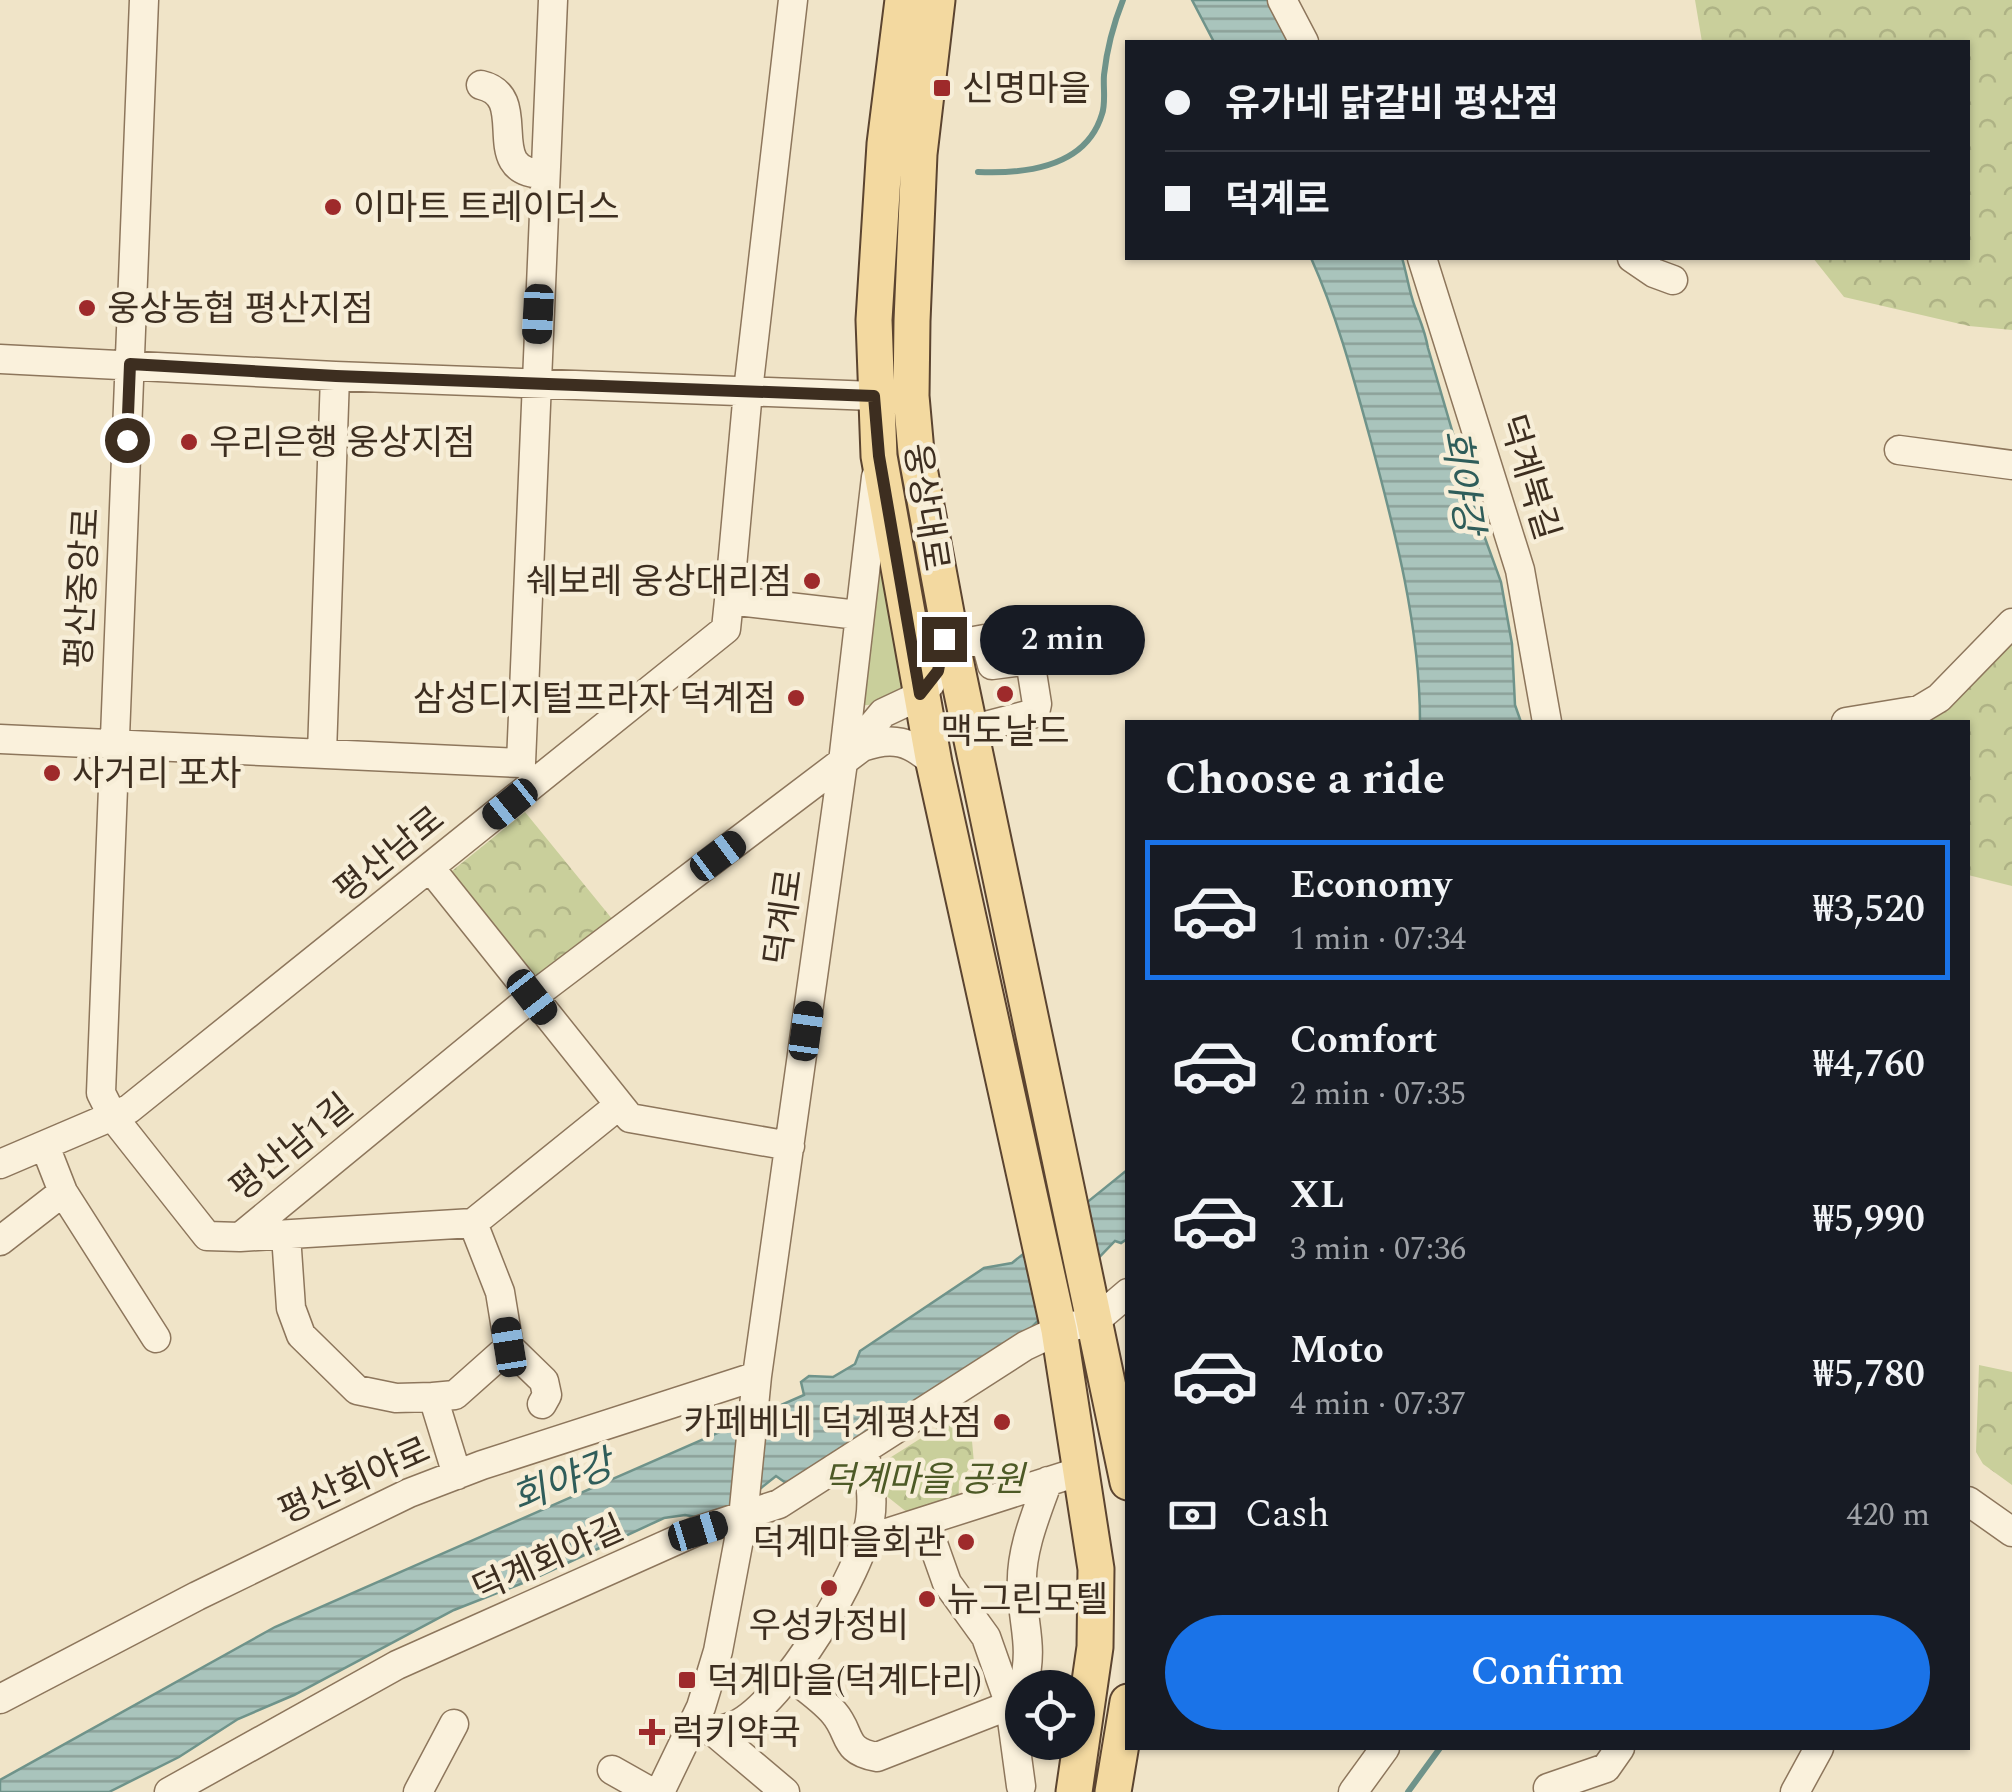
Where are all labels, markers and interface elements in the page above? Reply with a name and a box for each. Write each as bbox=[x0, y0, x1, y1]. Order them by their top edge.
place label: 신명마을 bbox=[962, 63, 1091, 116]
text: 유가네 닭갈비 평산점 bbox=[1225, 76, 1559, 134]
marker: 신명마을 bbox=[931, 77, 953, 99]
text: 덕계로 bbox=[1225, 172, 1330, 230]
place label: 이마트 트레이더스 bbox=[353, 182, 619, 235]
marker: 이마트 트레이더스 bbox=[322, 196, 344, 218]
place label: 웅상농협 평산지점 bbox=[107, 283, 373, 336]
car bbox=[521, 283, 555, 345]
marker: 웅상농협 평산지점 bbox=[76, 297, 98, 319]
street label: 덕계북길 bbox=[1484, 408, 1573, 547]
place label: 우리은행 웅상지점 bbox=[209, 417, 475, 470]
route start bbox=[105, 418, 150, 463]
water label: 회야강 bbox=[1425, 425, 1498, 542]
marker: 우리은행 웅상지점 bbox=[178, 431, 200, 453]
street label: 웅상대로 bbox=[889, 439, 962, 575]
street label: 평산중앙로 bbox=[53, 506, 114, 670]
place label: 쉐보레 웅상대리점 bbox=[526, 556, 792, 609]
marker: 쉐보레 웅상대리점 bbox=[801, 570, 823, 592]
callout: 2 min bbox=[979, 604, 1144, 674]
text: 2 min bbox=[1021, 615, 1104, 664]
route end bbox=[922, 617, 967, 662]
place label: 삼성디지털프라자 덕계점 bbox=[413, 673, 776, 726]
marker: 맥도날드 bbox=[994, 683, 1016, 705]
marker: 삼성디지털프라자 덕계점 bbox=[785, 687, 807, 709]
place label: 맥도날드 bbox=[941, 706, 1069, 759]
text: Choose a ride bbox=[1165, 745, 1445, 814]
place label: 사거리 포차 bbox=[72, 748, 242, 801]
marker: 사거리 포차 bbox=[41, 762, 63, 784]
car bbox=[477, 773, 543, 835]
street label: 평산남로 bbox=[323, 794, 457, 916]
car bbox=[685, 826, 751, 886]
text: Economy bbox=[1290, 857, 1451, 915]
icon: car bbox=[1170, 865, 1260, 955]
street label: 덕계로 bbox=[752, 866, 817, 969]
text: ₩3,520 bbox=[1813, 881, 1925, 939]
text: 1 min · 07:34 bbox=[1290, 915, 1466, 964]
car bbox=[502, 964, 562, 1030]
car bbox=[787, 999, 825, 1063]
text: Comfort bbox=[1290, 1012, 1437, 1070]
icon: car bbox=[1170, 1020, 1260, 1110]
text: ₩4,760 bbox=[1813, 1036, 1925, 1094]
text: 2 min · 07:35 bbox=[1290, 1070, 1466, 1119]
street label: 평산남1길 bbox=[218, 1082, 365, 1215]
text: XL bbox=[1290, 1167, 1344, 1225]
icon: car bbox=[1170, 1175, 1260, 1265]
text: ₩5,990 bbox=[1813, 1191, 1925, 1249]
text: 3 min · 07:36 bbox=[1290, 1225, 1466, 1274]
car bbox=[489, 1315, 529, 1379]
text: Moto bbox=[1290, 1322, 1384, 1380]
icon: car bbox=[1170, 1330, 1260, 1420]
text: ₩5,780 bbox=[1813, 1346, 1925, 1404]
text: 4 min · 07:37 bbox=[1290, 1380, 1466, 1429]
place label: 카페베네 덕계평산점 bbox=[683, 1397, 982, 1450]
marker: 카페베네 덕계평산점 bbox=[991, 1411, 1013, 1433]
street label: 평산회야로 bbox=[270, 1424, 439, 1538]
water label: 회야강 bbox=[503, 1435, 627, 1529]
park label: 덕계마을 공원 bbox=[823, 1454, 1028, 1507]
text: Cash bbox=[1245, 1486, 1330, 1544]
icon: cash bbox=[1165, 1488, 1220, 1543]
text: 420 m bbox=[1846, 1491, 1930, 1540]
street label: 덕계회야길 bbox=[464, 1502, 633, 1616]
car bbox=[665, 1508, 731, 1554]
place label: 덕계마을회관 bbox=[753, 1517, 946, 1570]
marker: 덕계마을회관 bbox=[955, 1531, 977, 1553]
place label: 뉴그린모텔 bbox=[947, 1574, 1108, 1627]
marker: 우성카정비 bbox=[818, 1577, 840, 1599]
marker: 뉴그린모텔 bbox=[916, 1588, 938, 1610]
place label: 우성카정비 bbox=[748, 1600, 910, 1653]
button: Confirm bbox=[1165, 1615, 1930, 1730]
place label: 덕계마을(덕계다리) bbox=[707, 1655, 982, 1708]
marker: 덕계마을(덕계다리) bbox=[676, 1669, 698, 1691]
map controls bbox=[1005, 1670, 1095, 1760]
button: locate bbox=[1005, 1670, 1095, 1760]
place label: 럭키약국 bbox=[672, 1707, 801, 1760]
marker: 럭키약국 bbox=[641, 1721, 663, 1743]

